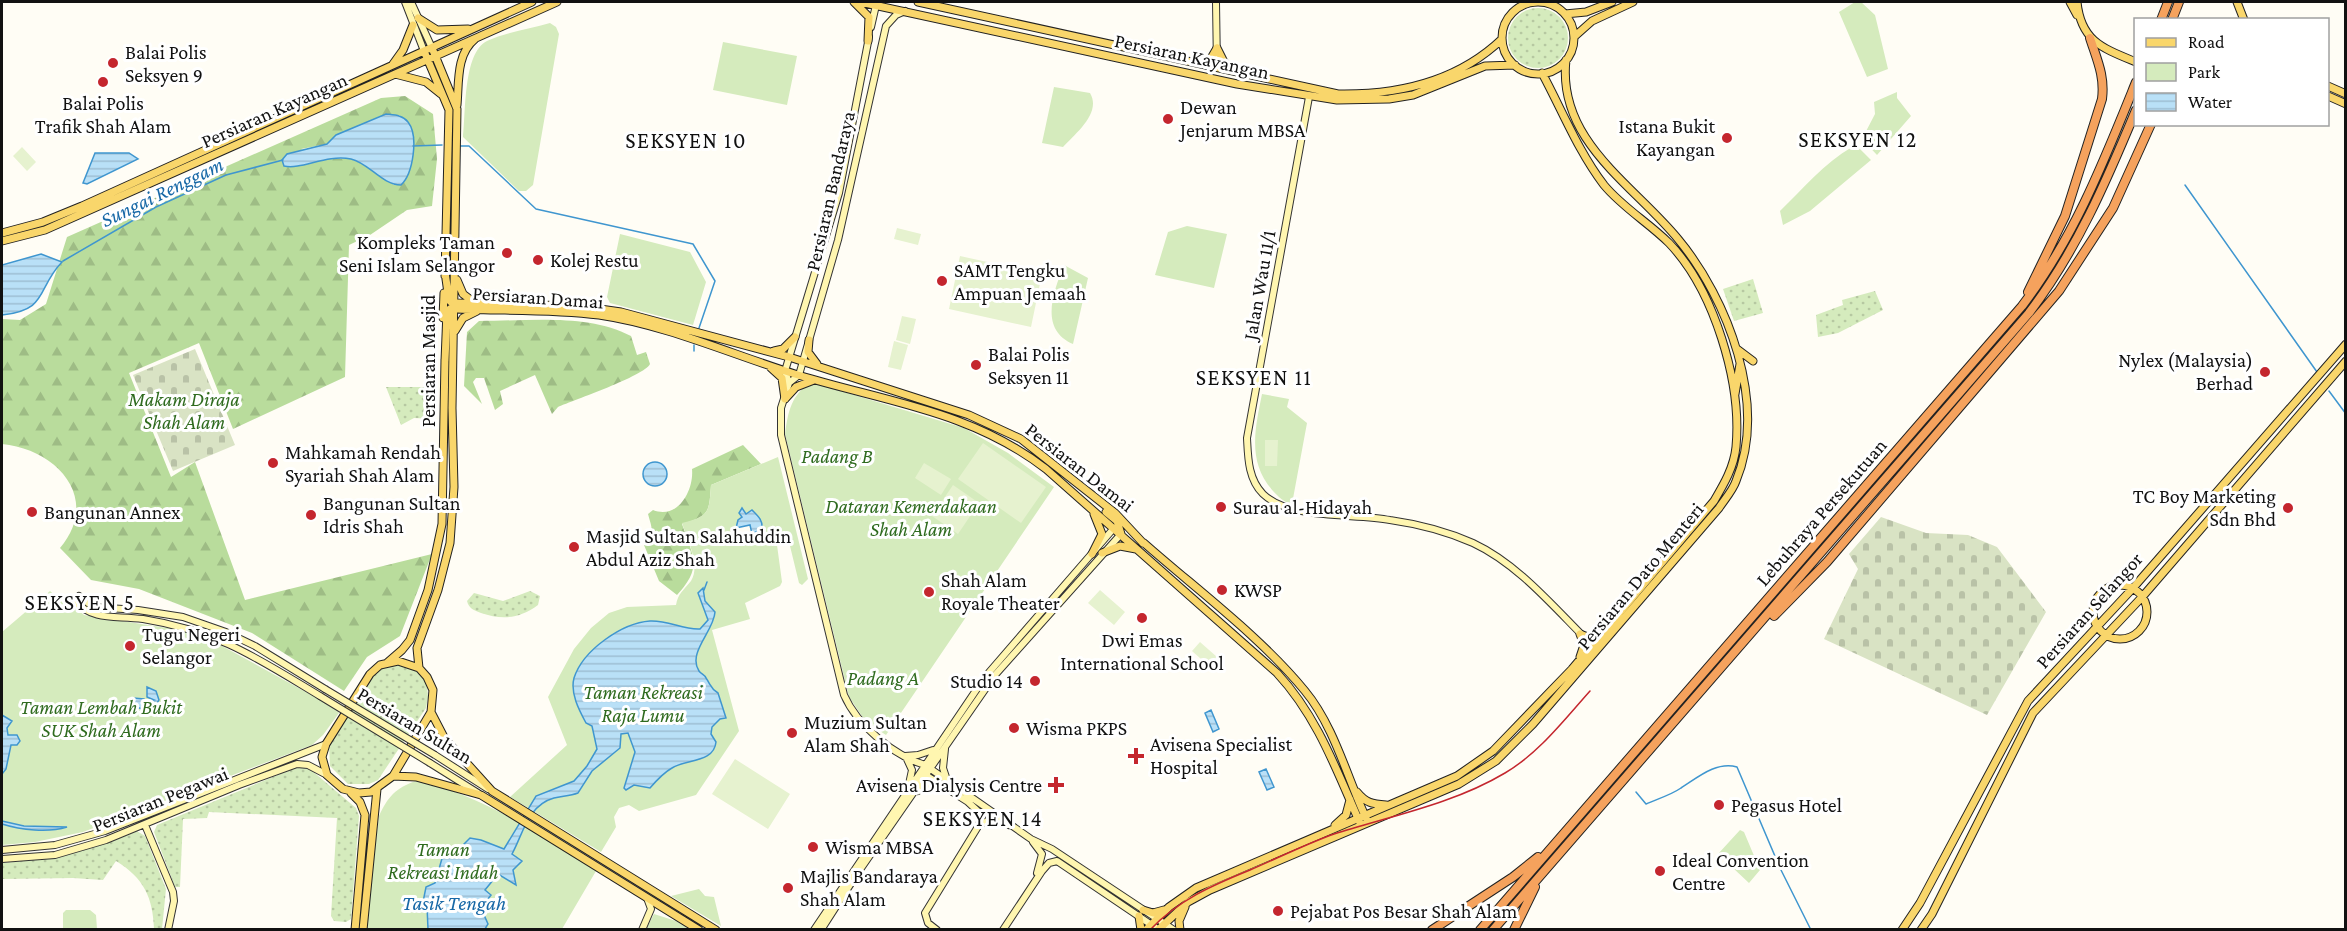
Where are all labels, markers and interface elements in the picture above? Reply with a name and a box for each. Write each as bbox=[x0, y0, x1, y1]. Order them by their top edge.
legend bbox=[2134, 18, 2329, 126]
street label: Persiaran Kayangan bbox=[1113, 29, 1271, 84]
text: Road bbox=[2188, 32, 2225, 52]
place label: Balai Polis Seksyen 9 bbox=[125, 41, 207, 87]
marker: Balai Polis Seksyen 9 bbox=[106, 56, 120, 70]
text: Park bbox=[2188, 62, 2220, 82]
street label: Persiaran Kayangan bbox=[198, 68, 351, 153]
marker: Balai Polis Trafik Shah Alam bbox=[96, 75, 110, 89]
place label: Balai Polis Trafik Shah Alam bbox=[35, 92, 171, 137]
text: Water bbox=[2188, 92, 2233, 112]
place label: Dewan Jenjarum MBSA bbox=[1178, 96, 1306, 142]
street label: Persiaran Bandaraya bbox=[801, 109, 860, 273]
marker: Dewan Jenjarum MBSA bbox=[1161, 112, 1175, 126]
place label: Istana Bukit Kayangan bbox=[1619, 115, 1715, 161]
district label: SEKSYEN 12 bbox=[1798, 127, 1918, 152]
district label: SEKSYEN 10 bbox=[625, 128, 747, 153]
marker: Istana Bukit Kayangan bbox=[1720, 131, 1734, 145]
water label: Sungai Renggam bbox=[97, 152, 227, 232]
street label: Jalan Wau 11/1 bbox=[1238, 228, 1280, 344]
place label: Kompleks Taman Seni Islam Selangor bbox=[339, 231, 495, 277]
marker: Kompleks Taman Seni Islam Selangor bbox=[500, 246, 514, 260]
place label: Kolej Restu bbox=[550, 249, 639, 272]
marker: Kolej Restu bbox=[531, 253, 545, 267]
place label: SAMT Tengku Ampuan Jemaah bbox=[954, 259, 1087, 305]
marker: SAMT Tengku Ampuan Jemaah bbox=[935, 274, 949, 288]
street label: Persiaran Damai bbox=[472, 281, 604, 313]
street label: Persiaran Masjid bbox=[417, 294, 440, 427]
place label: Balai Polis Seksyen 11 bbox=[988, 343, 1070, 389]
place label: Nylex (Malaysia) Berhad bbox=[2118, 349, 2253, 394]
marker: Balai Polis Seksyen 11 bbox=[969, 358, 983, 372]
district label: SEKSYEN 11 bbox=[1196, 365, 1312, 390]
marker: Nylex (Malaysia) Berhad bbox=[2258, 365, 2272, 379]
park label: Makam Diraja Shah Alam bbox=[127, 388, 240, 433]
street label: Persiaran Damai bbox=[1021, 418, 1139, 516]
street label: Lebuhraya Persekutuan bbox=[1751, 434, 1892, 591]
place label: Mahkamah Rendah Syariah Shah Alam bbox=[285, 441, 441, 487]
park label: Padang B bbox=[801, 445, 873, 468]
marker: Mahkamah Rendah Syariah Shah Alam bbox=[266, 456, 280, 470]
place label: TC Boy Marketing Sdn Bhd bbox=[2133, 485, 2276, 530]
place label: Bangunan Sultan Idris Shah bbox=[323, 492, 461, 537]
park label: Dataran Kemerdakaan Shah Alam bbox=[825, 495, 997, 540]
place label: Surau al-Hidayah bbox=[1233, 496, 1372, 519]
street label: Persiaran Dato Menteri bbox=[1572, 498, 1708, 654]
marker: Surau al-Hidayah bbox=[1214, 500, 1228, 514]
place label: Bangunan Annex bbox=[44, 501, 181, 524]
marker: TC Boy Marketing Sdn Bhd bbox=[2281, 501, 2295, 515]
marker: Bangunan Annex bbox=[25, 505, 39, 519]
marker: Bangunan Sultan Idris Shah bbox=[304, 508, 318, 522]
place label: Masjid Sultan Salahuddin Abdul Aziz Shah bbox=[586, 525, 791, 570]
marker: Masjid Sultan Salahuddin Abdul Aziz Shah bbox=[567, 540, 581, 554]
street label: Persiaran Selangor bbox=[2031, 548, 2148, 673]
place label: Shah Alam Royale Theater bbox=[941, 569, 1060, 615]
place label: KWSP bbox=[1234, 579, 1282, 601]
marker: KWSP bbox=[1215, 583, 1229, 597]
marker: Shah Alam Royale Theater bbox=[922, 585, 936, 599]
district label: SEKSYEN 5 bbox=[25, 590, 135, 615]
marker: Dwi Emas International School bbox=[1135, 611, 1149, 625]
place label: Tugu Negeri Selangor bbox=[142, 623, 240, 669]
place label: Dwi Emas International School bbox=[1060, 629, 1224, 674]
marker: Tugu Negeri Selangor bbox=[123, 639, 137, 653]
park label: Padang A bbox=[847, 667, 919, 690]
place label: Studio 14 bbox=[950, 670, 1023, 692]
marker: Studio 14 bbox=[1028, 674, 1042, 688]
park label: Taman Rekreasi Raja Lumu bbox=[583, 681, 703, 727]
street label: Persiaran Sultan bbox=[354, 682, 477, 768]
park label: Taman Lembah Bukit SUK Shah Alam bbox=[20, 696, 183, 741]
place label: Muzium Sultan Alam Shah bbox=[804, 711, 927, 756]
place label: Wisma PKPS bbox=[1026, 717, 1127, 739]
marker: Wisma PKPS bbox=[1007, 721, 1021, 735]
marker: Muzium Sultan Alam Shah bbox=[785, 726, 799, 740]
place label: Avisena Specialist Hospital bbox=[1150, 733, 1293, 779]
marker: Avisena Specialist Hospital bbox=[1127, 747, 1145, 765]
street label: Persiaran Pegawai bbox=[89, 762, 231, 837]
place label: Avisena Dialysis Centre bbox=[856, 774, 1042, 797]
marker: Avisena Dialysis Centre bbox=[1047, 776, 1065, 794]
place label: Pegasus Hotel bbox=[1731, 794, 1842, 817]
marker: Pegasus Hotel bbox=[1712, 798, 1726, 812]
district label: SEKSYEN 14 bbox=[923, 806, 1043, 831]
place label: Wisma MBSA bbox=[825, 836, 934, 858]
park label: Taman Rekreasi Indah bbox=[388, 838, 498, 883]
marker: Wisma MBSA bbox=[806, 840, 820, 854]
place label: Ideal Convention Centre bbox=[1672, 849, 1809, 894]
marker: Ideal Convention Centre bbox=[1653, 864, 1667, 878]
place label: Majlis Bandaraya Shah Alam bbox=[800, 865, 938, 910]
marker: Majlis Bandaraya Shah Alam bbox=[781, 881, 795, 895]
water label: Tasik Tengah bbox=[402, 891, 506, 915]
place label: Pejabat Pos Besar Shah Alam bbox=[1290, 900, 1517, 923]
marker: Pejabat Pos Besar Shah Alam bbox=[1271, 904, 1285, 918]

